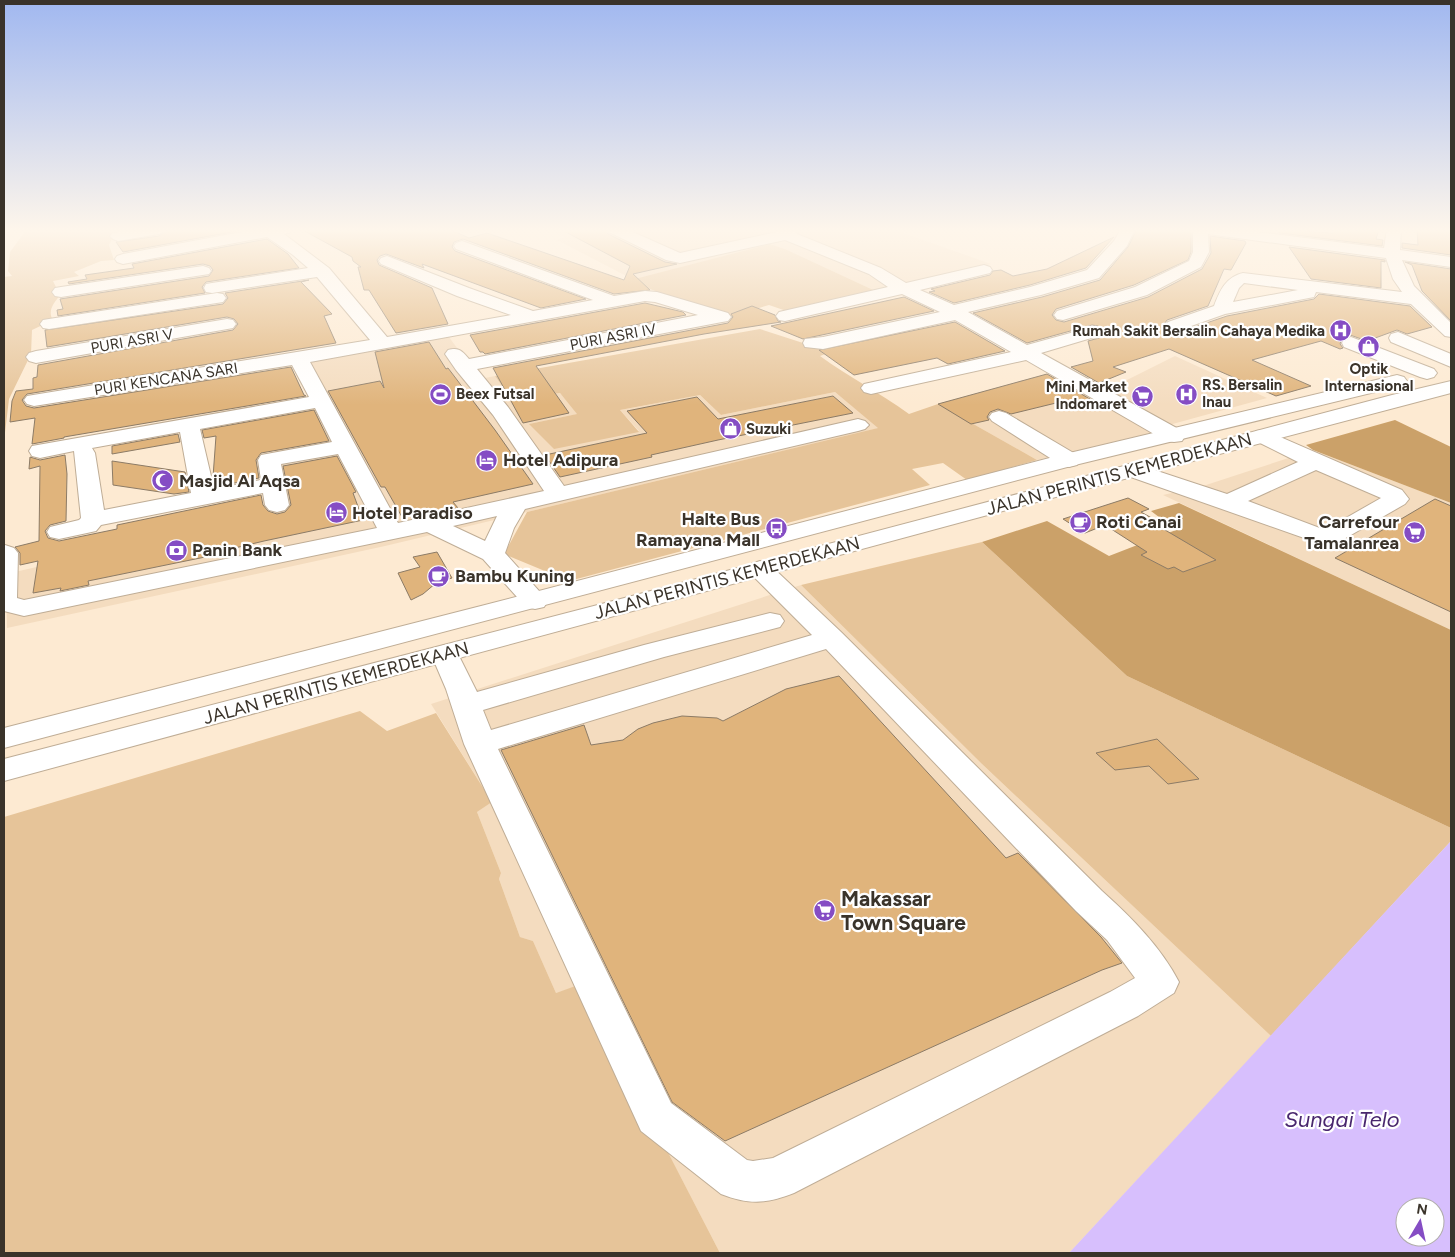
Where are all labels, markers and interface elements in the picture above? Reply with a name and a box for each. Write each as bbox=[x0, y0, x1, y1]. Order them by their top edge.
hospital icon: Rumah Sakit Bersalin Cahaya Medika bbox=[1329, 319, 1353, 343]
street label: PURI ASRI IV bbox=[568, 320, 658, 354]
place label: Rumah Sakit Bersalin Cahaya Medika bbox=[1072, 322, 1325, 340]
street label: PURI ASRI V bbox=[89, 325, 175, 357]
shop icon: Optik Internasional bbox=[1357, 334, 1381, 358]
street label: PURI KENCANA SARI bbox=[93, 359, 239, 399]
place label: Optik Internasional bbox=[1324, 360, 1414, 395]
place label: RS. Bersalin Inau bbox=[1202, 376, 1282, 411]
place label: Mini Market Indomaret bbox=[1046, 378, 1127, 413]
sports icon: Beex Futsal bbox=[428, 382, 452, 406]
hospital icon: RS. Bersalin Inau bbox=[1174, 382, 1198, 406]
supermarket icon: Mini Market Indomaret bbox=[1131, 384, 1155, 408]
place label: Beex Futsal bbox=[456, 385, 535, 403]
shop icon: Suzuki bbox=[718, 417, 742, 441]
place label: Suzuki bbox=[746, 420, 791, 438]
street label: JALAN PERINTIS KEMERDEKAAN bbox=[984, 428, 1254, 520]
hotel icon: Hotel Adipura bbox=[475, 448, 499, 472]
place label: Hotel Adipura bbox=[503, 449, 618, 471]
mosque icon: Masjid Al Aqsa bbox=[151, 469, 175, 493]
place label: Masjid Al Aqsa bbox=[179, 470, 300, 492]
hotel icon: Hotel Paradiso bbox=[324, 501, 348, 525]
place label: Hotel Paradiso bbox=[352, 502, 473, 524]
place label: Halte Bus Ramayana Mall bbox=[636, 508, 761, 551]
cafe icon: Roti Canai bbox=[1068, 510, 1092, 534]
place label: Roti Canai bbox=[1096, 511, 1181, 533]
place label: Carrefour Tamalanrea bbox=[1304, 511, 1399, 554]
bus stop icon: Halte Bus Ramayana Mall bbox=[764, 517, 788, 541]
supermarket icon: Carrefour Tamalanrea bbox=[1403, 520, 1427, 544]
street label: JALAN PERINTIS KEMERDEKAAN bbox=[592, 532, 862, 624]
bank icon: Panin Bank bbox=[164, 538, 188, 562]
place label: Panin Bank bbox=[192, 539, 283, 561]
cafe icon: Bambu Kuning bbox=[427, 564, 451, 588]
place label: Bambu Kuning bbox=[455, 565, 575, 587]
street label: JALAN PERINTIS KEMERDEKAAN bbox=[201, 637, 471, 729]
place label: Makassar Town Square bbox=[841, 886, 966, 935]
supermarket icon: Makassar Town Square bbox=[813, 898, 837, 922]
water label: Sungai Telo bbox=[1285, 1106, 1400, 1133]
north arrow bbox=[1395, 1197, 1445, 1247]
text: N bbox=[1415, 1200, 1429, 1219]

